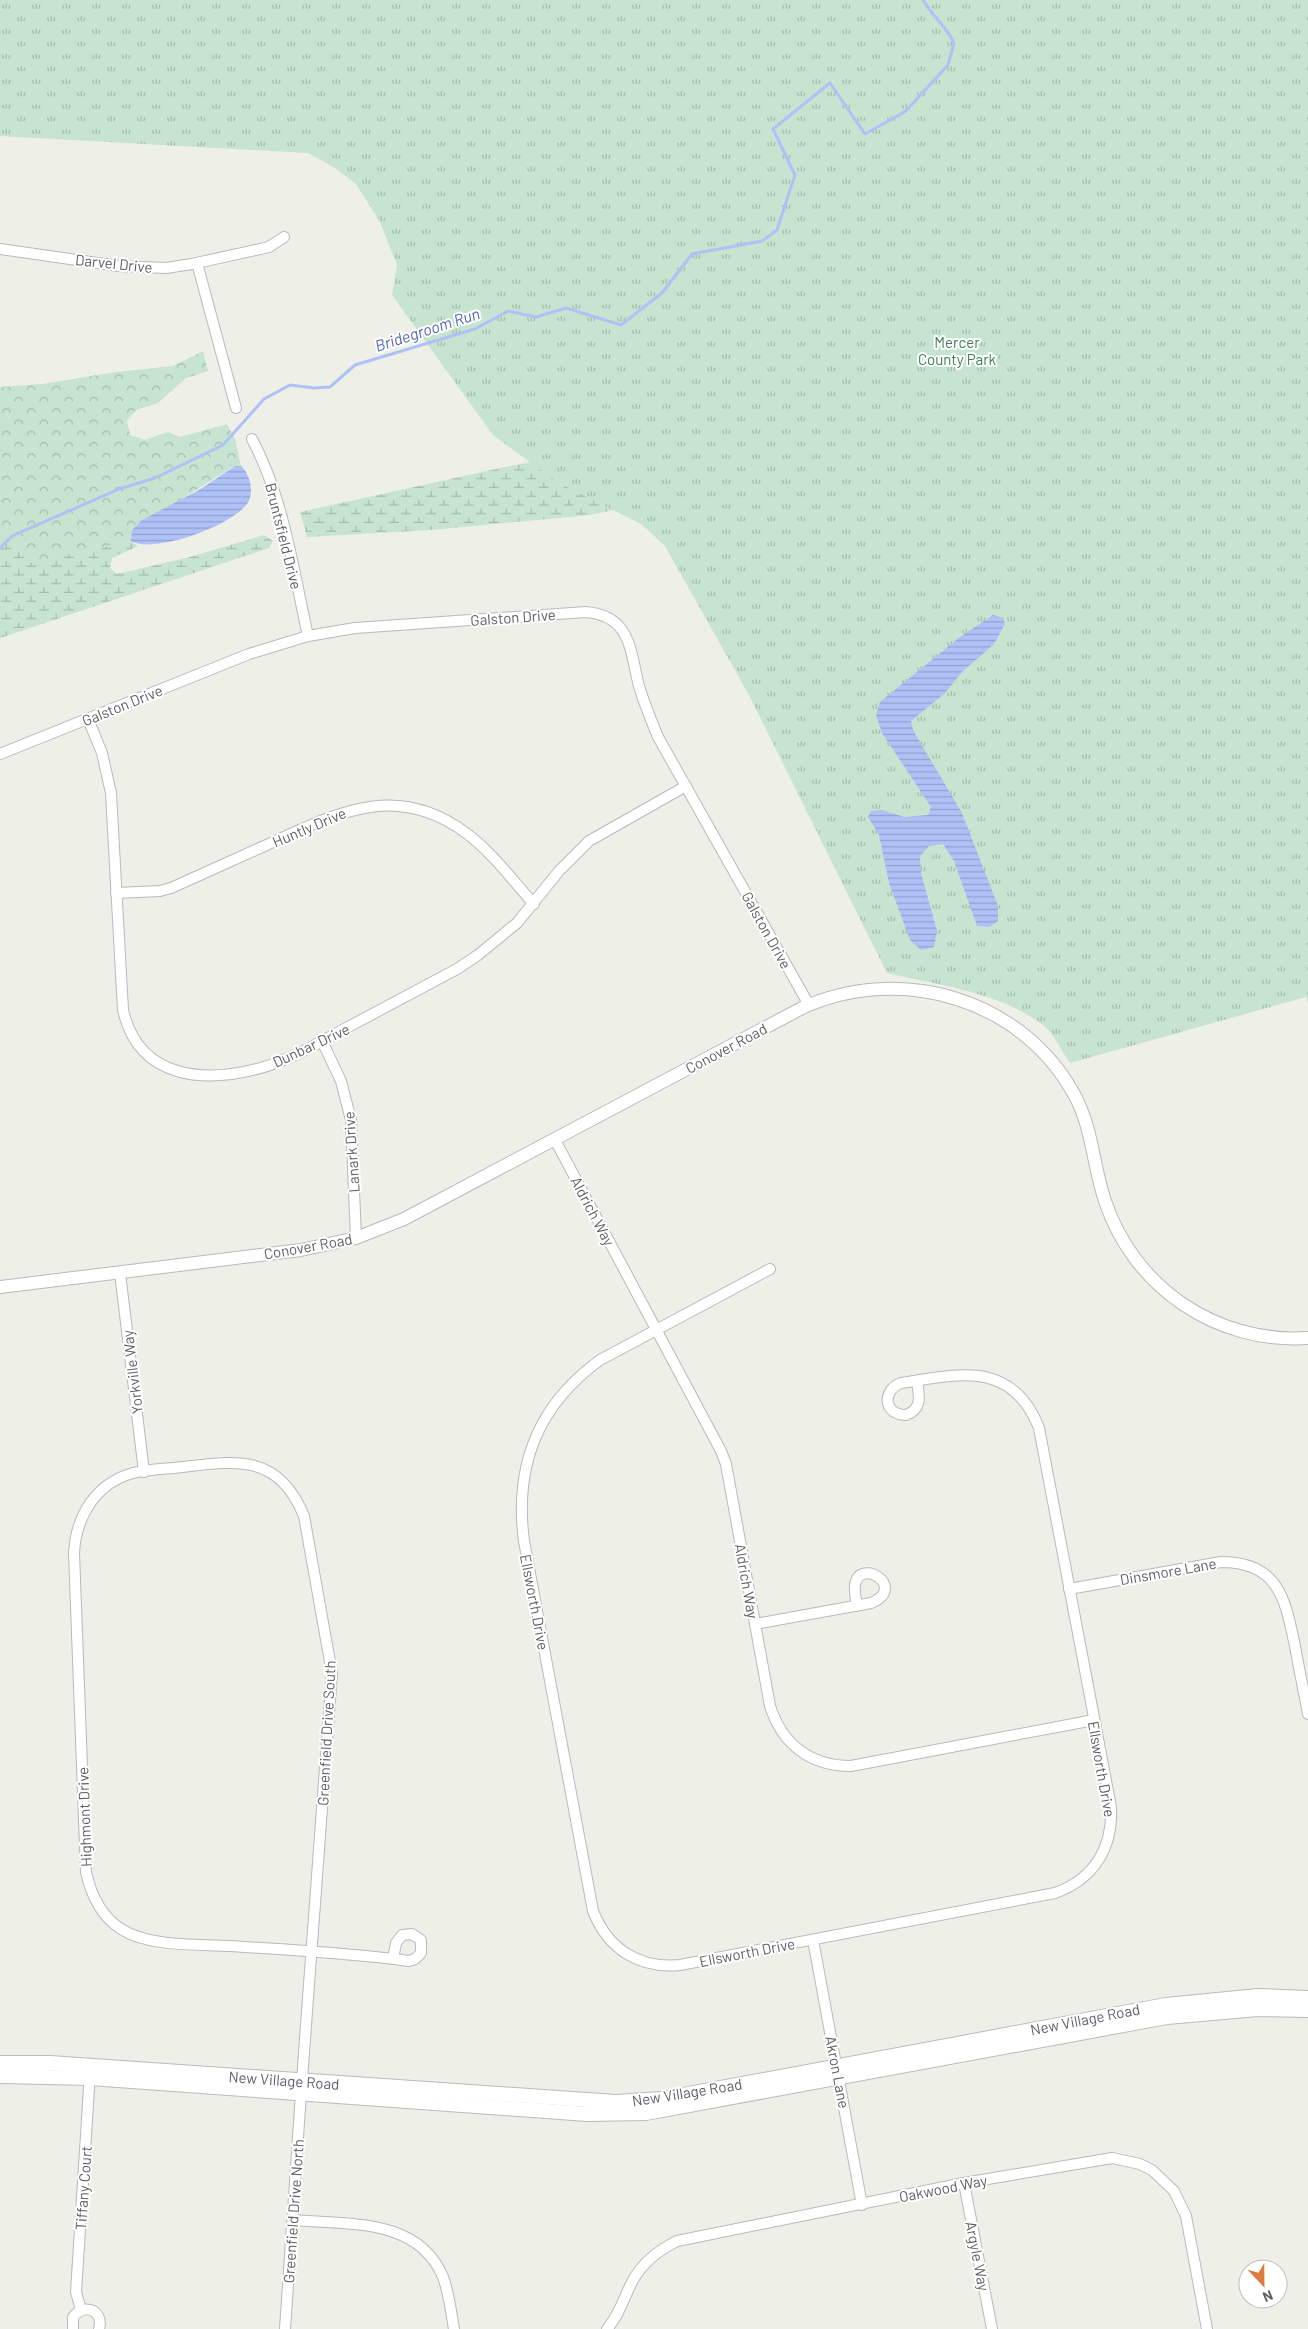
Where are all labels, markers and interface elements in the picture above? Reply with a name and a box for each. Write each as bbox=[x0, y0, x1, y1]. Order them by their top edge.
street label: Darvel Drive bbox=[75, 250, 153, 276]
water label: Bridegroom Run bbox=[372, 303, 482, 355]
park label: Mercer County Park bbox=[918, 333, 997, 368]
street label: Bruntsfield Drive bbox=[262, 481, 306, 591]
street label: Galston Drive bbox=[470, 605, 556, 629]
street label: Galston Drive bbox=[79, 681, 165, 729]
street label: Huntly Drive bbox=[269, 803, 349, 851]
street label: Galston Drive bbox=[738, 888, 796, 972]
street label: Dunbar Drive bbox=[270, 1019, 352, 1071]
street label: Conover Road bbox=[682, 1019, 770, 1077]
street label: Lanark Drive bbox=[339, 1111, 363, 1193]
street label: Aldrich Way bbox=[567, 1173, 619, 1249]
street label: Conover Road bbox=[262, 1229, 354, 1263]
street label: Yorkville Way bbox=[118, 1329, 146, 1415]
street label: Aldrich Way bbox=[732, 1542, 762, 1620]
street label: Ellsworth Drive bbox=[517, 1553, 553, 1651]
street label: Dinsmore Lane bbox=[1118, 1554, 1218, 1588]
street label: Greenfield Drive South bbox=[313, 1660, 339, 1806]
street label: Ellsworth Drive bbox=[1085, 1720, 1119, 1818]
street label: Highmont Drive bbox=[73, 1767, 95, 1867]
street label: Ellsworth Drive bbox=[698, 1934, 796, 1970]
street label: New Village Road bbox=[1029, 2000, 1141, 2038]
street label: Akron Lane bbox=[822, 2034, 854, 2110]
street label: New Village Road bbox=[228, 2067, 340, 2093]
street label: New Village Road bbox=[631, 2074, 743, 2110]
street label: Greenfield Drive North bbox=[279, 2138, 307, 2284]
street label: Tiffany Court bbox=[71, 2145, 95, 2231]
street label: Oakwood Way bbox=[897, 2171, 989, 2205]
street label: Argyle Way bbox=[962, 2220, 994, 2293]
north arrow bbox=[1238, 2259, 1288, 2309]
text: N bbox=[1261, 2287, 1276, 2306]

